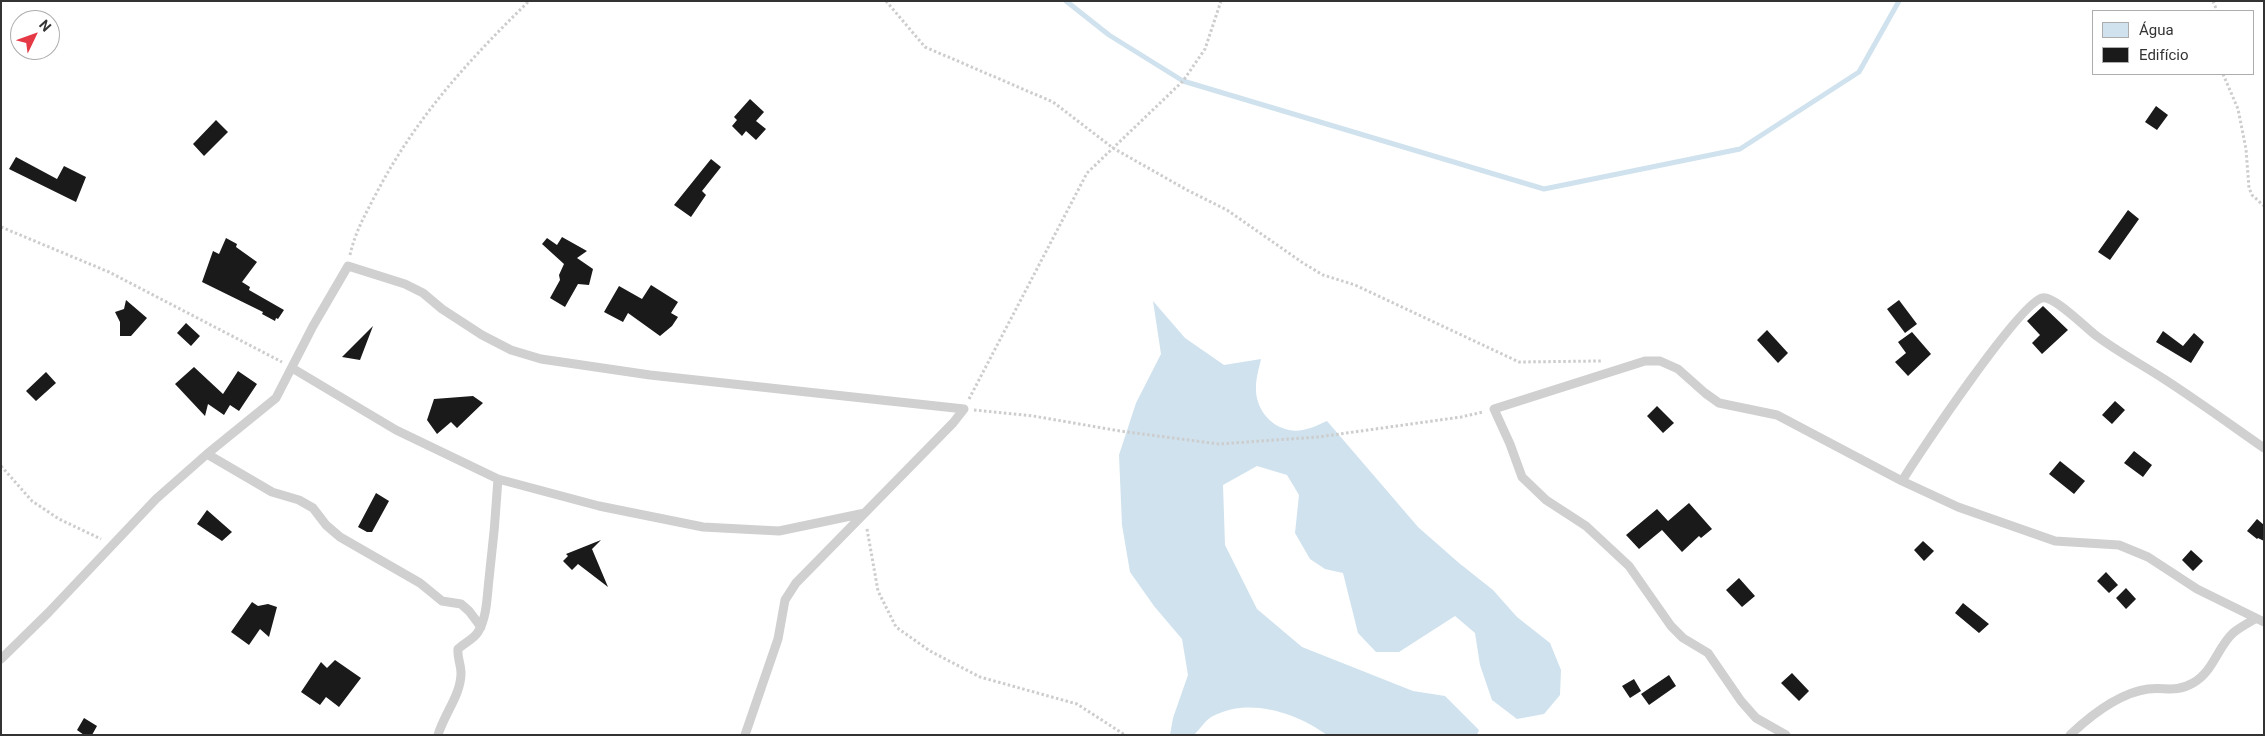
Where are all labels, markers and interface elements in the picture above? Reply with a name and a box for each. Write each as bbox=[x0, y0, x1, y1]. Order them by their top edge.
north arrow bbox=[10, 10, 60, 60]
legend bbox=[2092, 10, 2255, 75]
text: N bbox=[36, 17, 55, 35]
text: Água bbox=[2139, 21, 2174, 39]
text: Edifício bbox=[2139, 46, 2188, 64]

